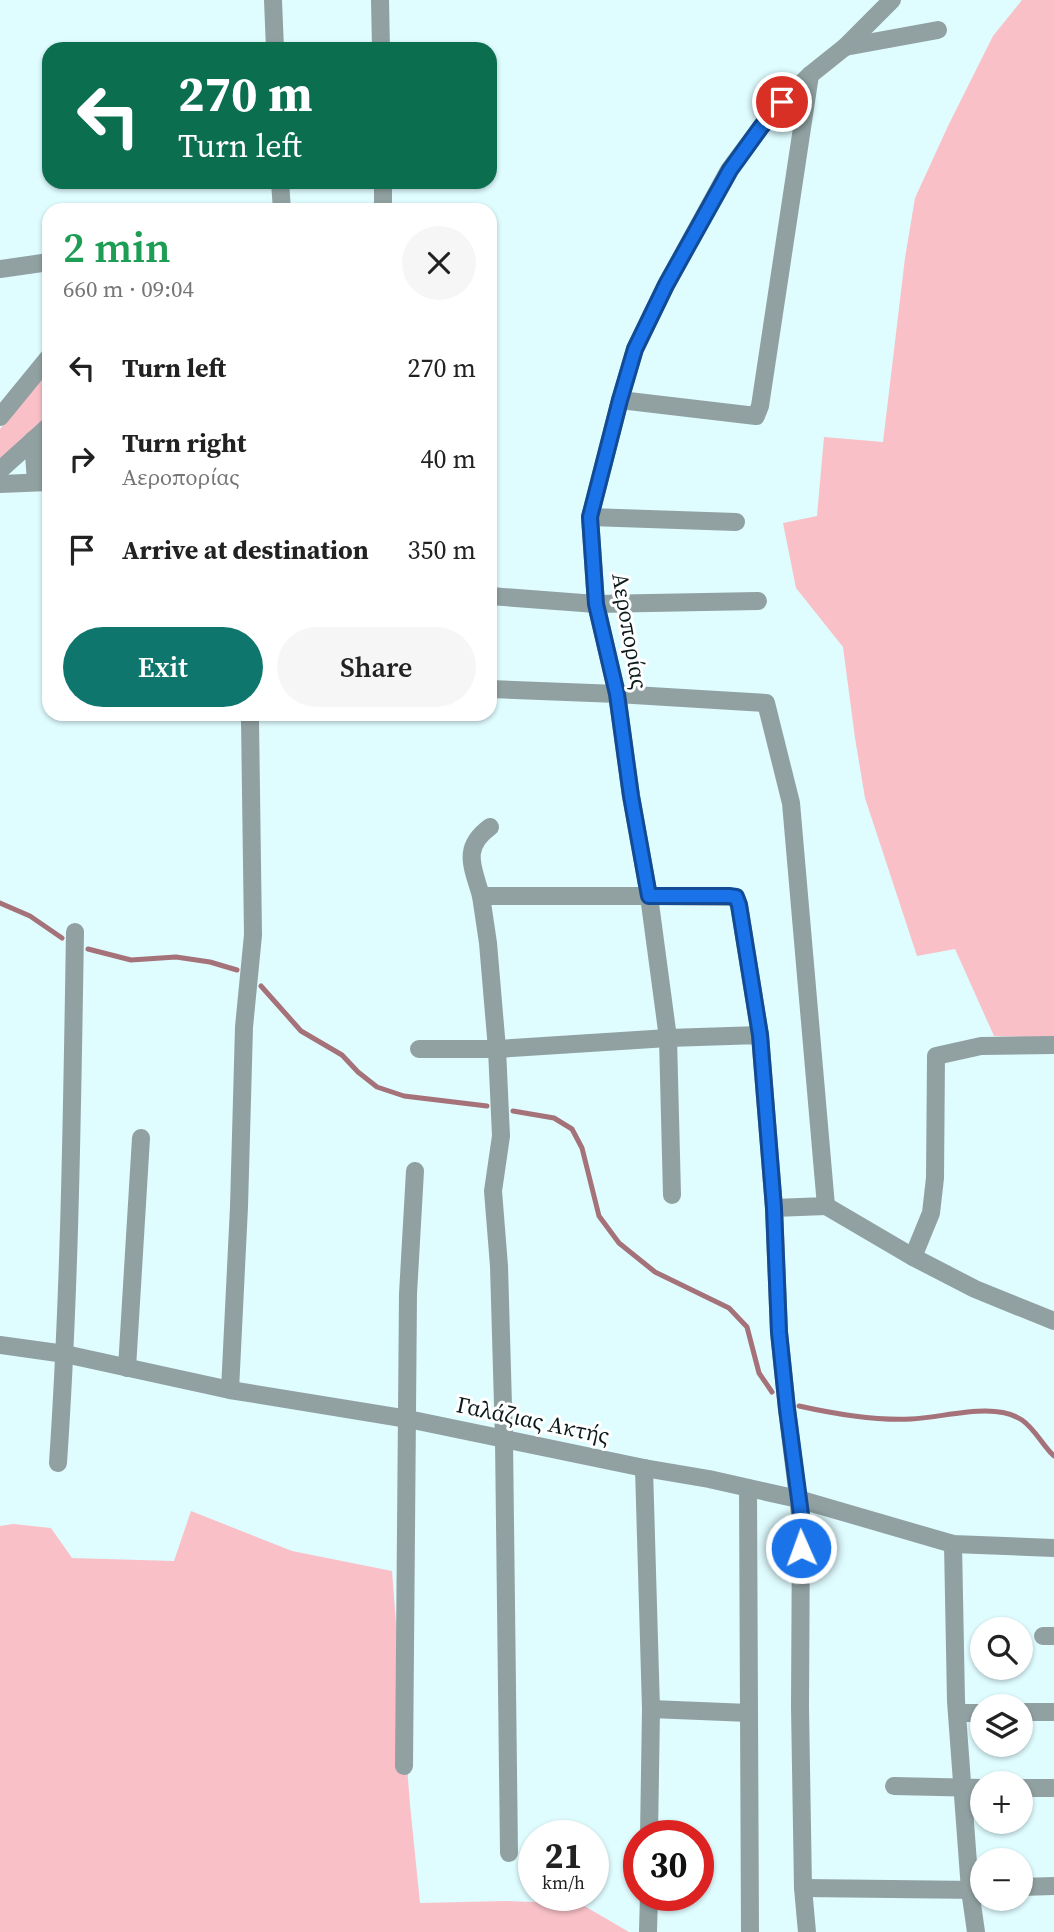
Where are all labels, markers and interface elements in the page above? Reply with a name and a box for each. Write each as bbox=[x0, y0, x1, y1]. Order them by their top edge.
text: 270 m bbox=[178, 60, 313, 127]
icon: left bbox=[63, 70, 154, 161]
pin bbox=[752, 72, 812, 132]
icon: arrive bbox=[763, 83, 801, 121]
text: Turn left bbox=[178, 124, 302, 168]
text: 2 min bbox=[63, 218, 171, 276]
button: close bbox=[402, 226, 476, 300]
text: 660 m · 09:04 bbox=[63, 273, 194, 305]
icon: left bbox=[63, 349, 101, 387]
text: Turn left bbox=[122, 350, 226, 386]
text: 270 m bbox=[408, 350, 476, 386]
text: Turn right bbox=[122, 425, 246, 461]
icon: right bbox=[63, 440, 101, 478]
text: 40 m bbox=[421, 441, 476, 477]
text: Αεροπορίας bbox=[122, 461, 240, 493]
icon: arrive bbox=[63, 531, 101, 569]
text: Arrive at destination bbox=[122, 532, 369, 568]
text: 350 m bbox=[408, 532, 476, 568]
street label: Αεροπορίας bbox=[604, 570, 656, 692]
button: Exit bbox=[63, 627, 263, 707]
button: Share bbox=[277, 627, 476, 707]
street label: Γαλάζιας Ακτής bbox=[453, 1388, 613, 1452]
position arrow bbox=[764, 1511, 838, 1585]
map controls bbox=[970, 1617, 1033, 1911]
button: search bbox=[970, 1617, 1033, 1680]
button: layers bbox=[970, 1694, 1033, 1757]
button: + bbox=[970, 1771, 1033, 1834]
speed limit sign: 30 bbox=[623, 1820, 714, 1911]
text: 21 bbox=[545, 1832, 582, 1880]
button: − bbox=[970, 1848, 1033, 1911]
text: km/h bbox=[542, 1870, 585, 1895]

